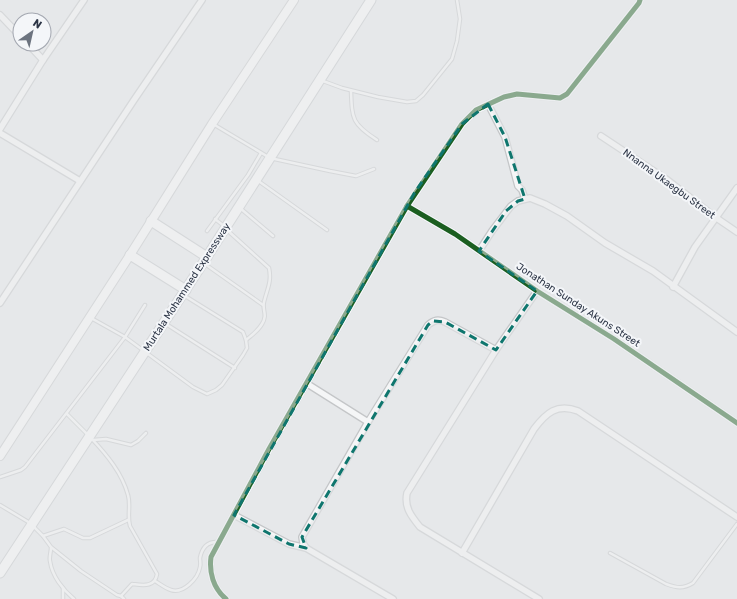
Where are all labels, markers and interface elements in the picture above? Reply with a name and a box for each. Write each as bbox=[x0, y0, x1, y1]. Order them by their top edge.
north arrow bbox=[12, 12, 52, 52]
text: N bbox=[30, 17, 44, 32]
street label: Nnanna Ukaegbu Street bbox=[621, 146, 718, 222]
street label: Murtala Mohammed Expressway bbox=[141, 220, 233, 353]
street label: Jonathan Sunday Akuns Street bbox=[514, 260, 642, 350]

